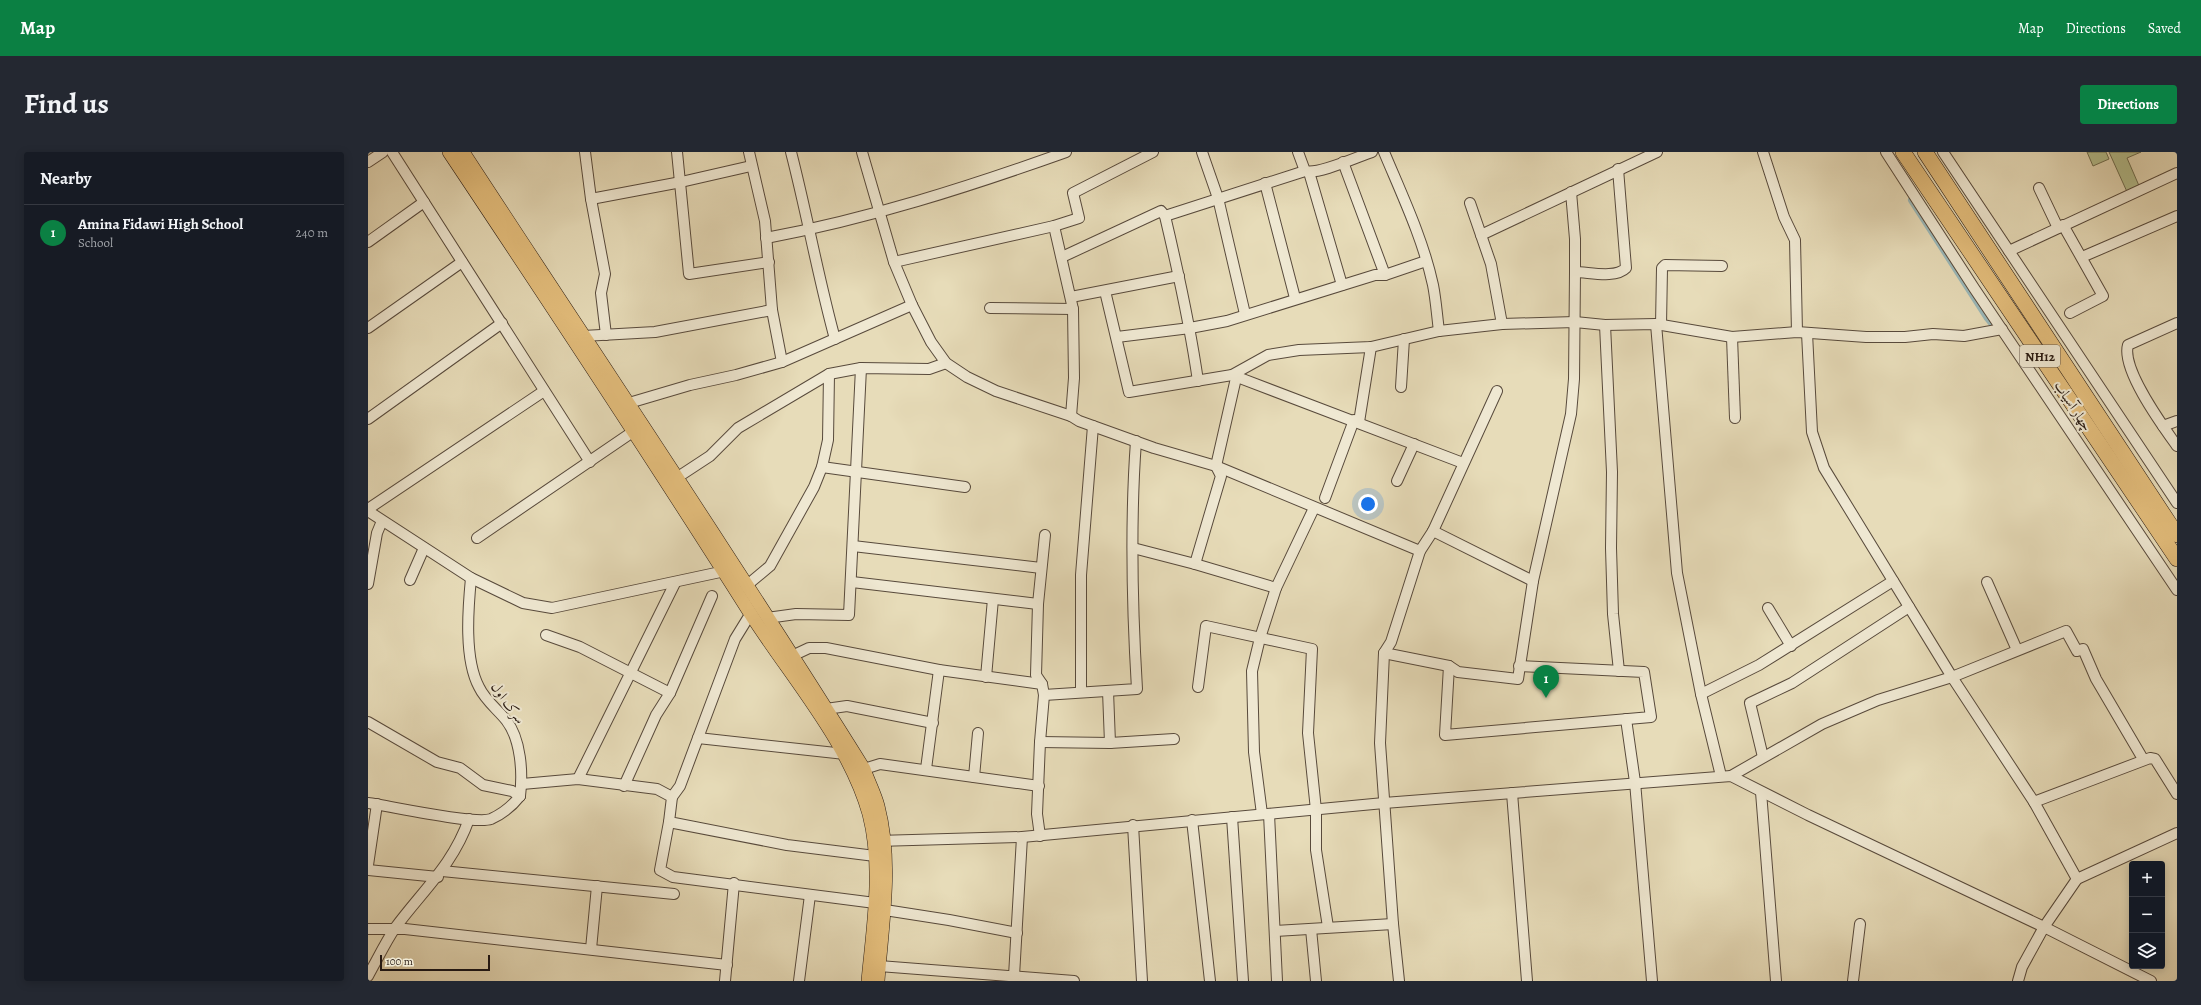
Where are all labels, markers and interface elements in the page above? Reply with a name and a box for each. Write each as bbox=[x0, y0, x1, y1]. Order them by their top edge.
text: Map bbox=[20, 15, 55, 41]
text: Map bbox=[2018, 19, 2044, 38]
text: Directions bbox=[2066, 19, 2126, 38]
text: Saved bbox=[2148, 19, 2181, 38]
text: Find us bbox=[24, 85, 109, 123]
button: Directions bbox=[2080, 85, 2177, 124]
text: Nearby bbox=[40, 167, 91, 190]
text: Amina Fidawi High School bbox=[78, 214, 243, 234]
text: 1 bbox=[51, 224, 55, 241]
text: 240 m bbox=[296, 224, 328, 241]
text: School bbox=[78, 234, 113, 251]
road number: NH12 bbox=[2020, 345, 2060, 367]
street label: چهار آسیاب bbox=[2050, 377, 2096, 435]
your location bbox=[1358, 494, 1378, 514]
pin: 1 bbox=[1533, 665, 1559, 698]
street label: سرک اول bbox=[486, 678, 530, 728]
map controls bbox=[2129, 861, 2165, 969]
button: + bbox=[2129, 861, 2165, 897]
button: − bbox=[2129, 897, 2165, 933]
button: layers bbox=[2129, 933, 2165, 969]
scale bar bbox=[380, 953, 490, 972]
text: 100 m bbox=[386, 954, 413, 969]

